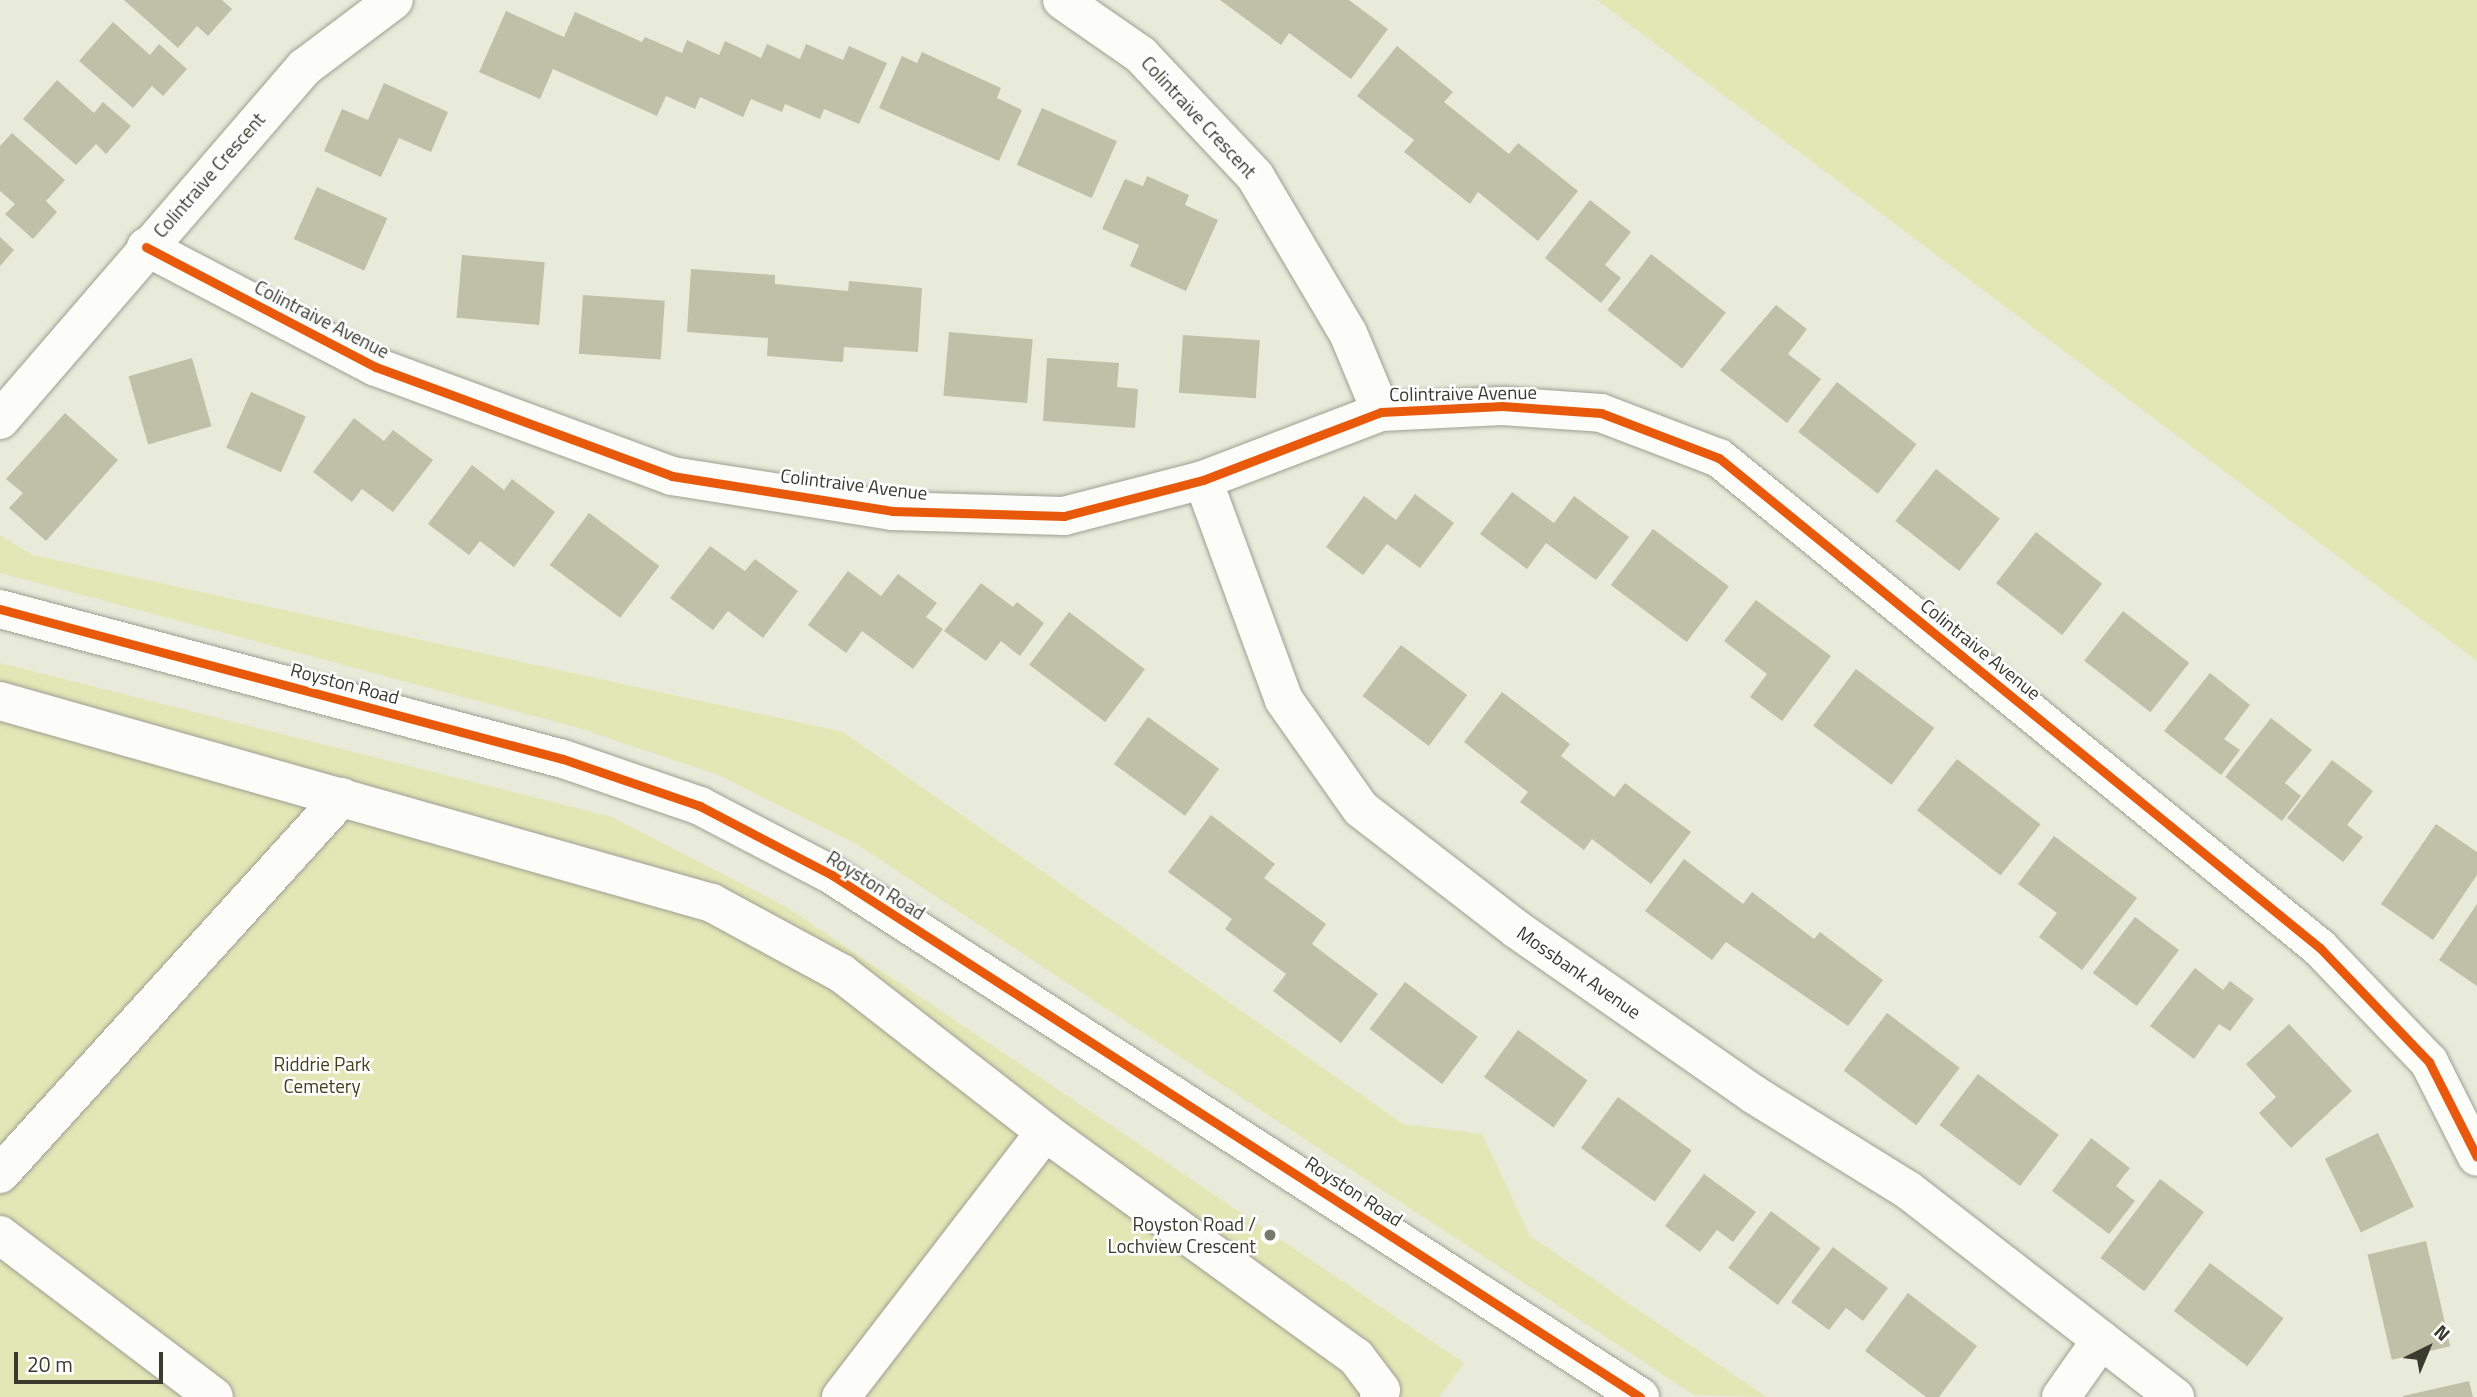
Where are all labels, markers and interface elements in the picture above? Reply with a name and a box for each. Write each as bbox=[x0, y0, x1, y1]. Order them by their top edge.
street label: Colintraive Crescent bbox=[1137, 51, 1261, 183]
street label: Colintraive Crescent bbox=[149, 108, 269, 242]
street label: Colintraive Avenue bbox=[251, 275, 393, 363]
street label: Colintraive Avenue bbox=[1389, 380, 1537, 406]
street label: Colintraive Avenue bbox=[779, 464, 929, 504]
street label: Colintraive Avenue bbox=[1916, 594, 2046, 704]
street label: Royston Road bbox=[288, 658, 402, 708]
street label: Royston Road bbox=[823, 846, 929, 924]
street label: Mossbank Avenue bbox=[1513, 921, 1645, 1023]
park label: Riddrie Park Cemetery bbox=[274, 1053, 370, 1097]
street label: Royston Road bbox=[1301, 1151, 1407, 1231]
place label: Royston Road / Lochview Crescent bbox=[1107, 1213, 1256, 1257]
marker: Royston Road / Lochview Crescent bbox=[1262, 1227, 1278, 1243]
north arrow bbox=[2393, 1313, 2463, 1383]
text: N bbox=[2428, 1317, 2457, 1347]
scale bar bbox=[18, 1338, 166, 1382]
text: 20 m bbox=[27, 1348, 73, 1380]

